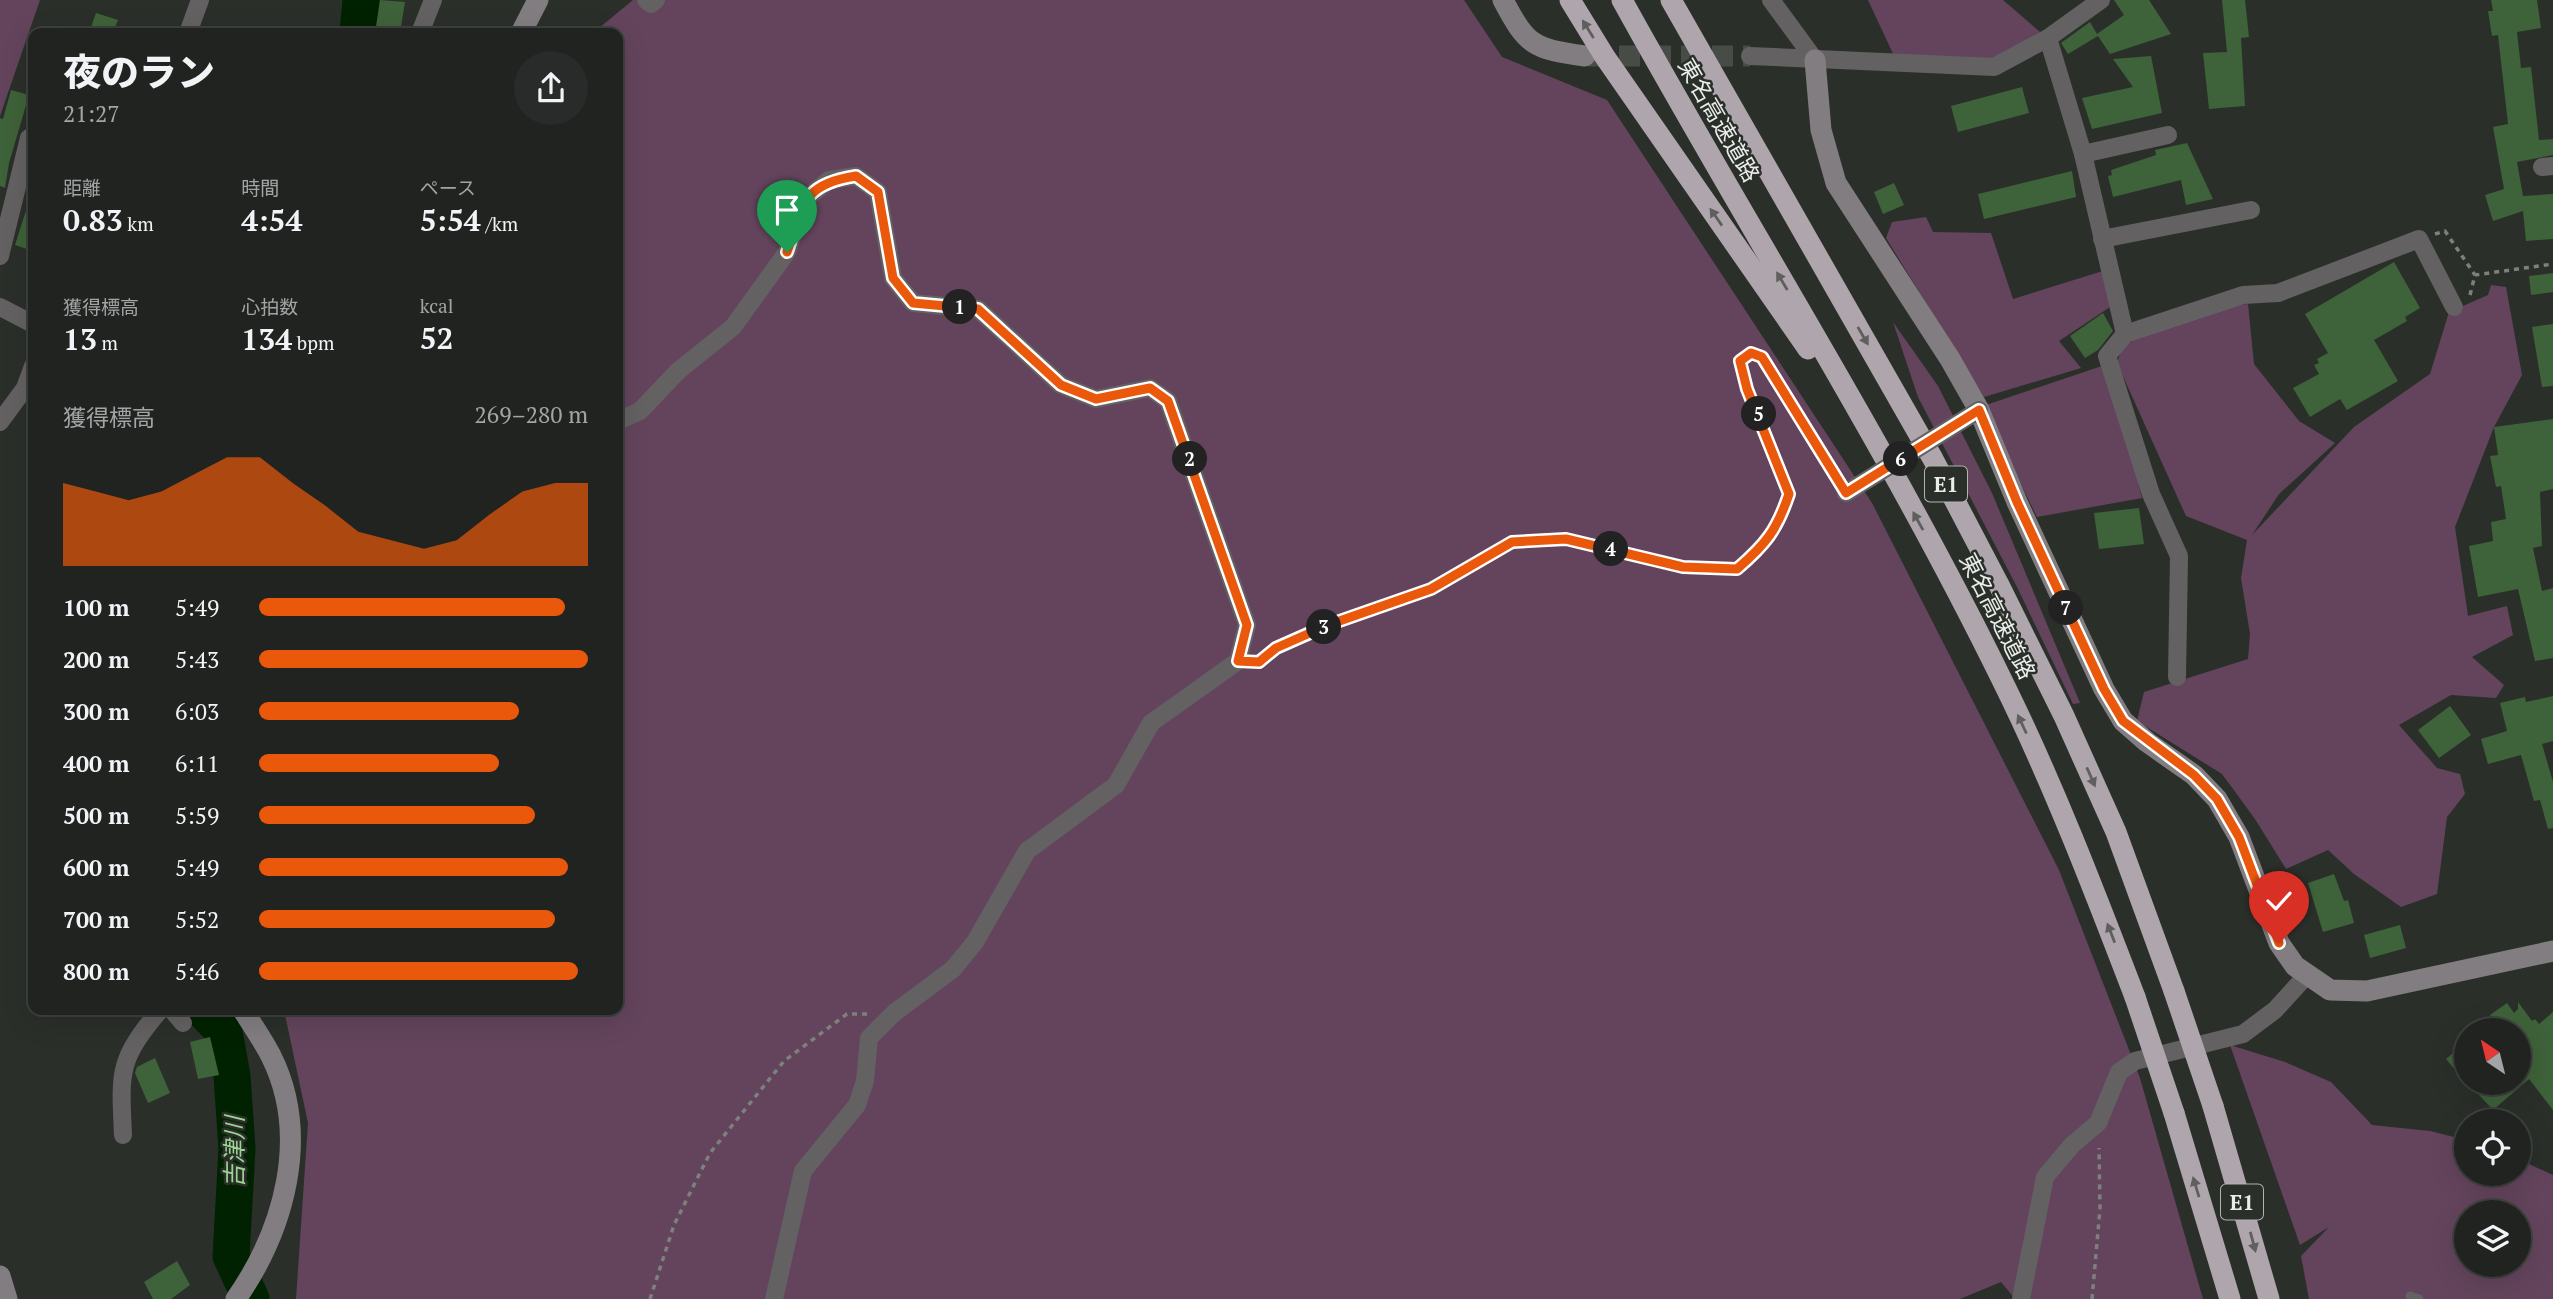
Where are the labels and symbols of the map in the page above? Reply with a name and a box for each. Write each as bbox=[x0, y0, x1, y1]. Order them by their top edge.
one-way arrow bbox=[1582, 20, 1595, 39]
street label: 東名高速道路 bbox=[1671, 52, 1767, 188]
pin bbox=[757, 180, 817, 252]
one-way arrow bbox=[1710, 207, 1723, 227]
one-way arrow bbox=[1776, 271, 1788, 290]
pin: 1 bbox=[942, 290, 978, 324]
one-way arrow bbox=[1857, 326, 1869, 345]
pin: 5 bbox=[1742, 396, 1776, 432]
pin: 2 bbox=[1172, 442, 1208, 476]
pin: 6 bbox=[1884, 442, 1918, 476]
road number: E1 bbox=[1925, 466, 1967, 502]
one-way arrow bbox=[1912, 512, 1924, 531]
pin: 4 bbox=[1594, 532, 1628, 566]
street label: 東名高速道路 bbox=[1953, 547, 2043, 685]
pin: 7 bbox=[2048, 590, 2084, 626]
pin: 3 bbox=[1306, 610, 1342, 644]
one-way arrow bbox=[2016, 714, 2028, 734]
one-way arrow bbox=[2085, 767, 2097, 787]
pin bbox=[2249, 871, 2309, 943]
one-way arrow bbox=[2105, 923, 2116, 944]
north arrow bbox=[2454, 1018, 2530, 1096]
water label: 吉津川 bbox=[218, 1113, 250, 1188]
one-way arrow bbox=[2191, 1176, 2201, 1197]
road number: E1 bbox=[2221, 1184, 2263, 1220]
one-way arrow bbox=[2249, 1232, 2259, 1253]

